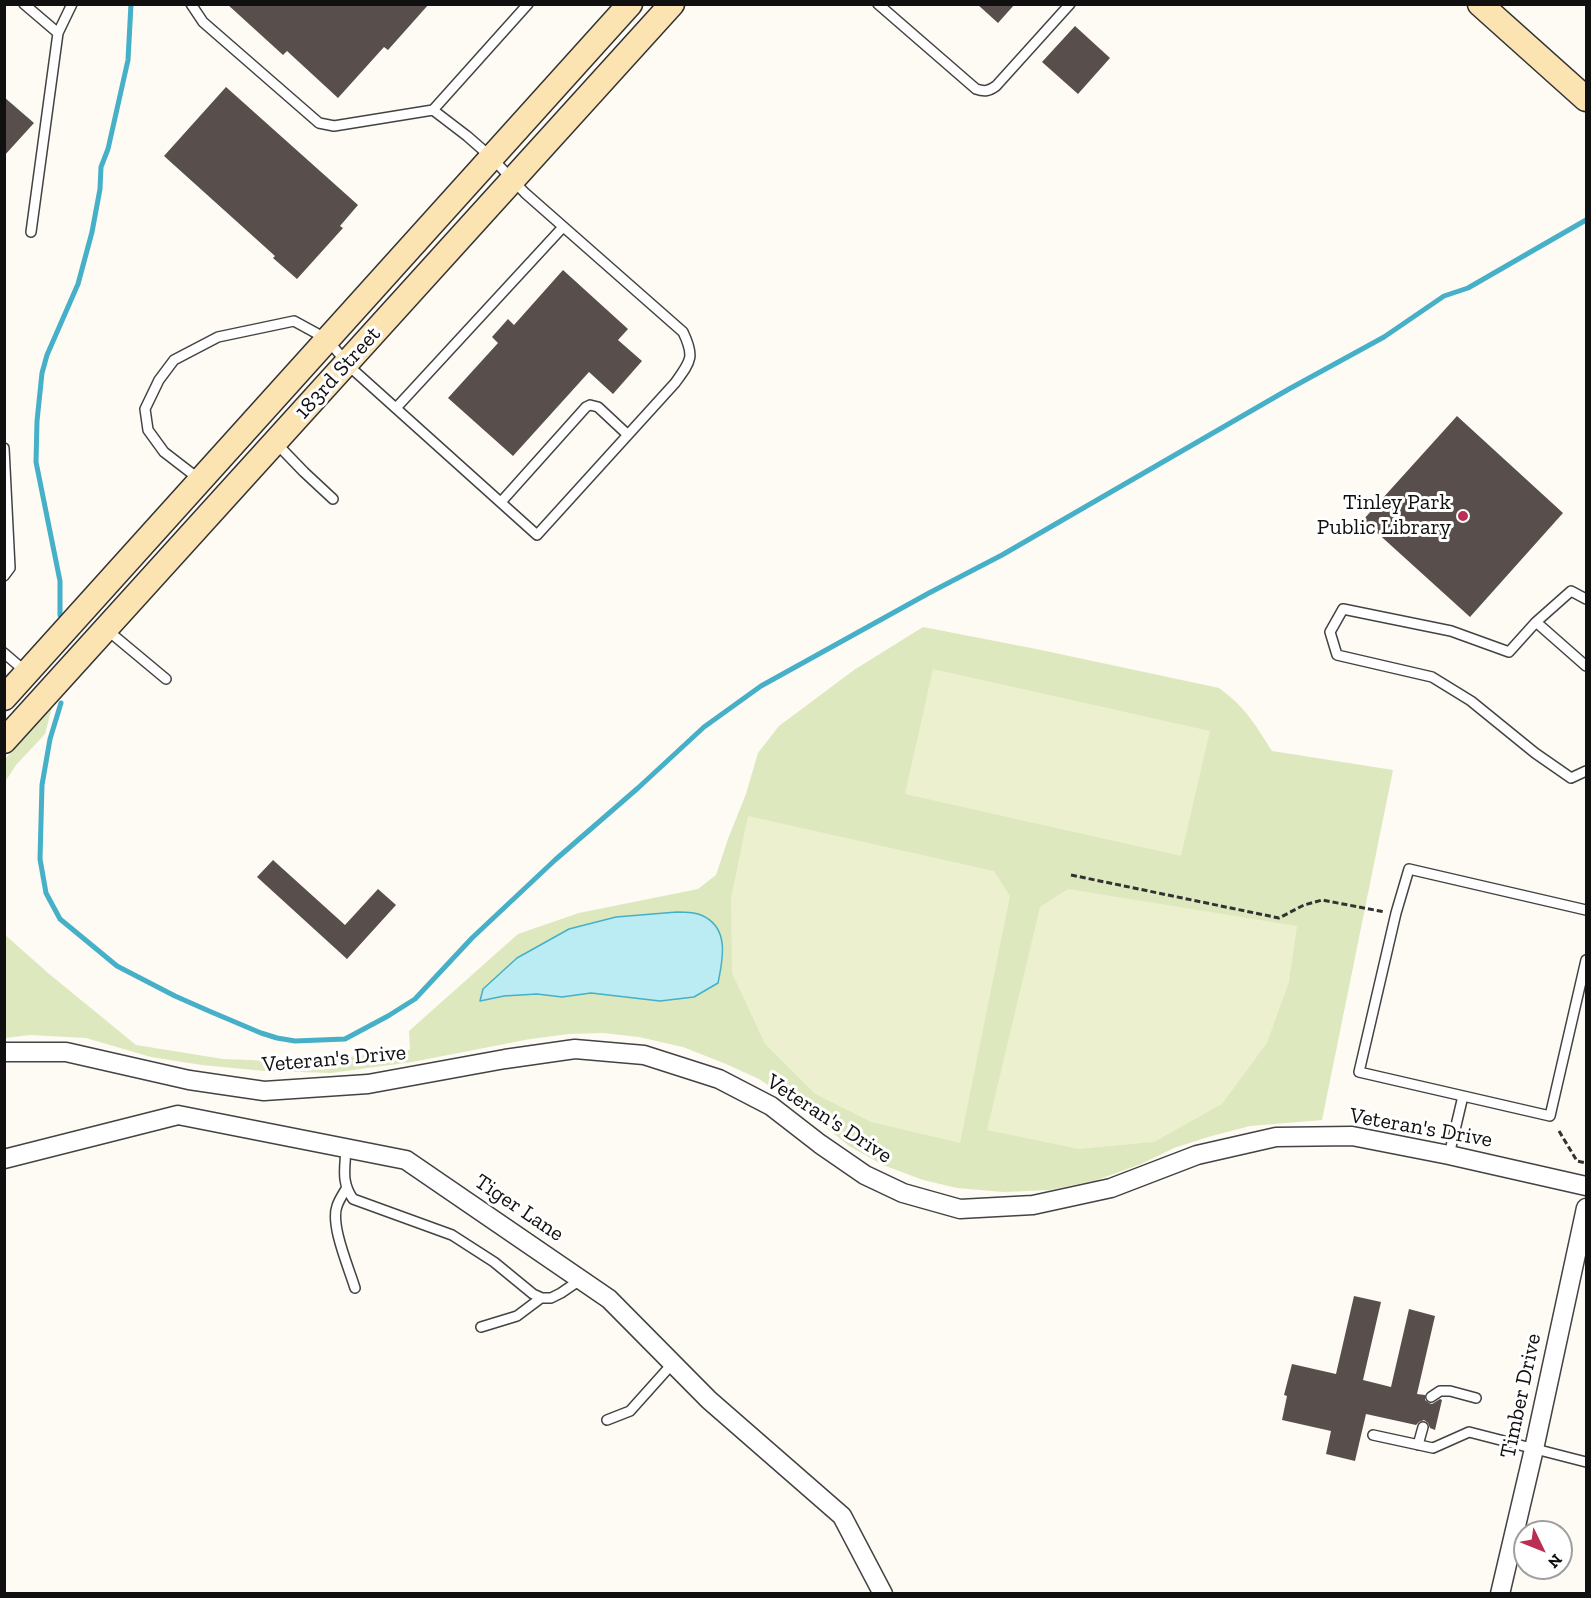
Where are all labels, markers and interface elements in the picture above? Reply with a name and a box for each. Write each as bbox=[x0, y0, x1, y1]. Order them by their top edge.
street label: 183rd Street bbox=[290, 321, 386, 425]
place label: Tinley Park Public Library bbox=[1317, 490, 1451, 542]
marker: Tinley Park Public Library bbox=[1456, 509, 1470, 523]
street label: Veteran's Drive bbox=[261, 1040, 407, 1078]
street label: Veteran's Drive bbox=[761, 1069, 897, 1169]
street label: Veteran's Drive bbox=[1348, 1102, 1494, 1154]
street label: Tiger Lane bbox=[469, 1169, 569, 1247]
street label: Timber Drive bbox=[1495, 1331, 1547, 1461]
north arrow bbox=[1513, 1520, 1573, 1580]
text: N bbox=[1544, 1550, 1566, 1572]

